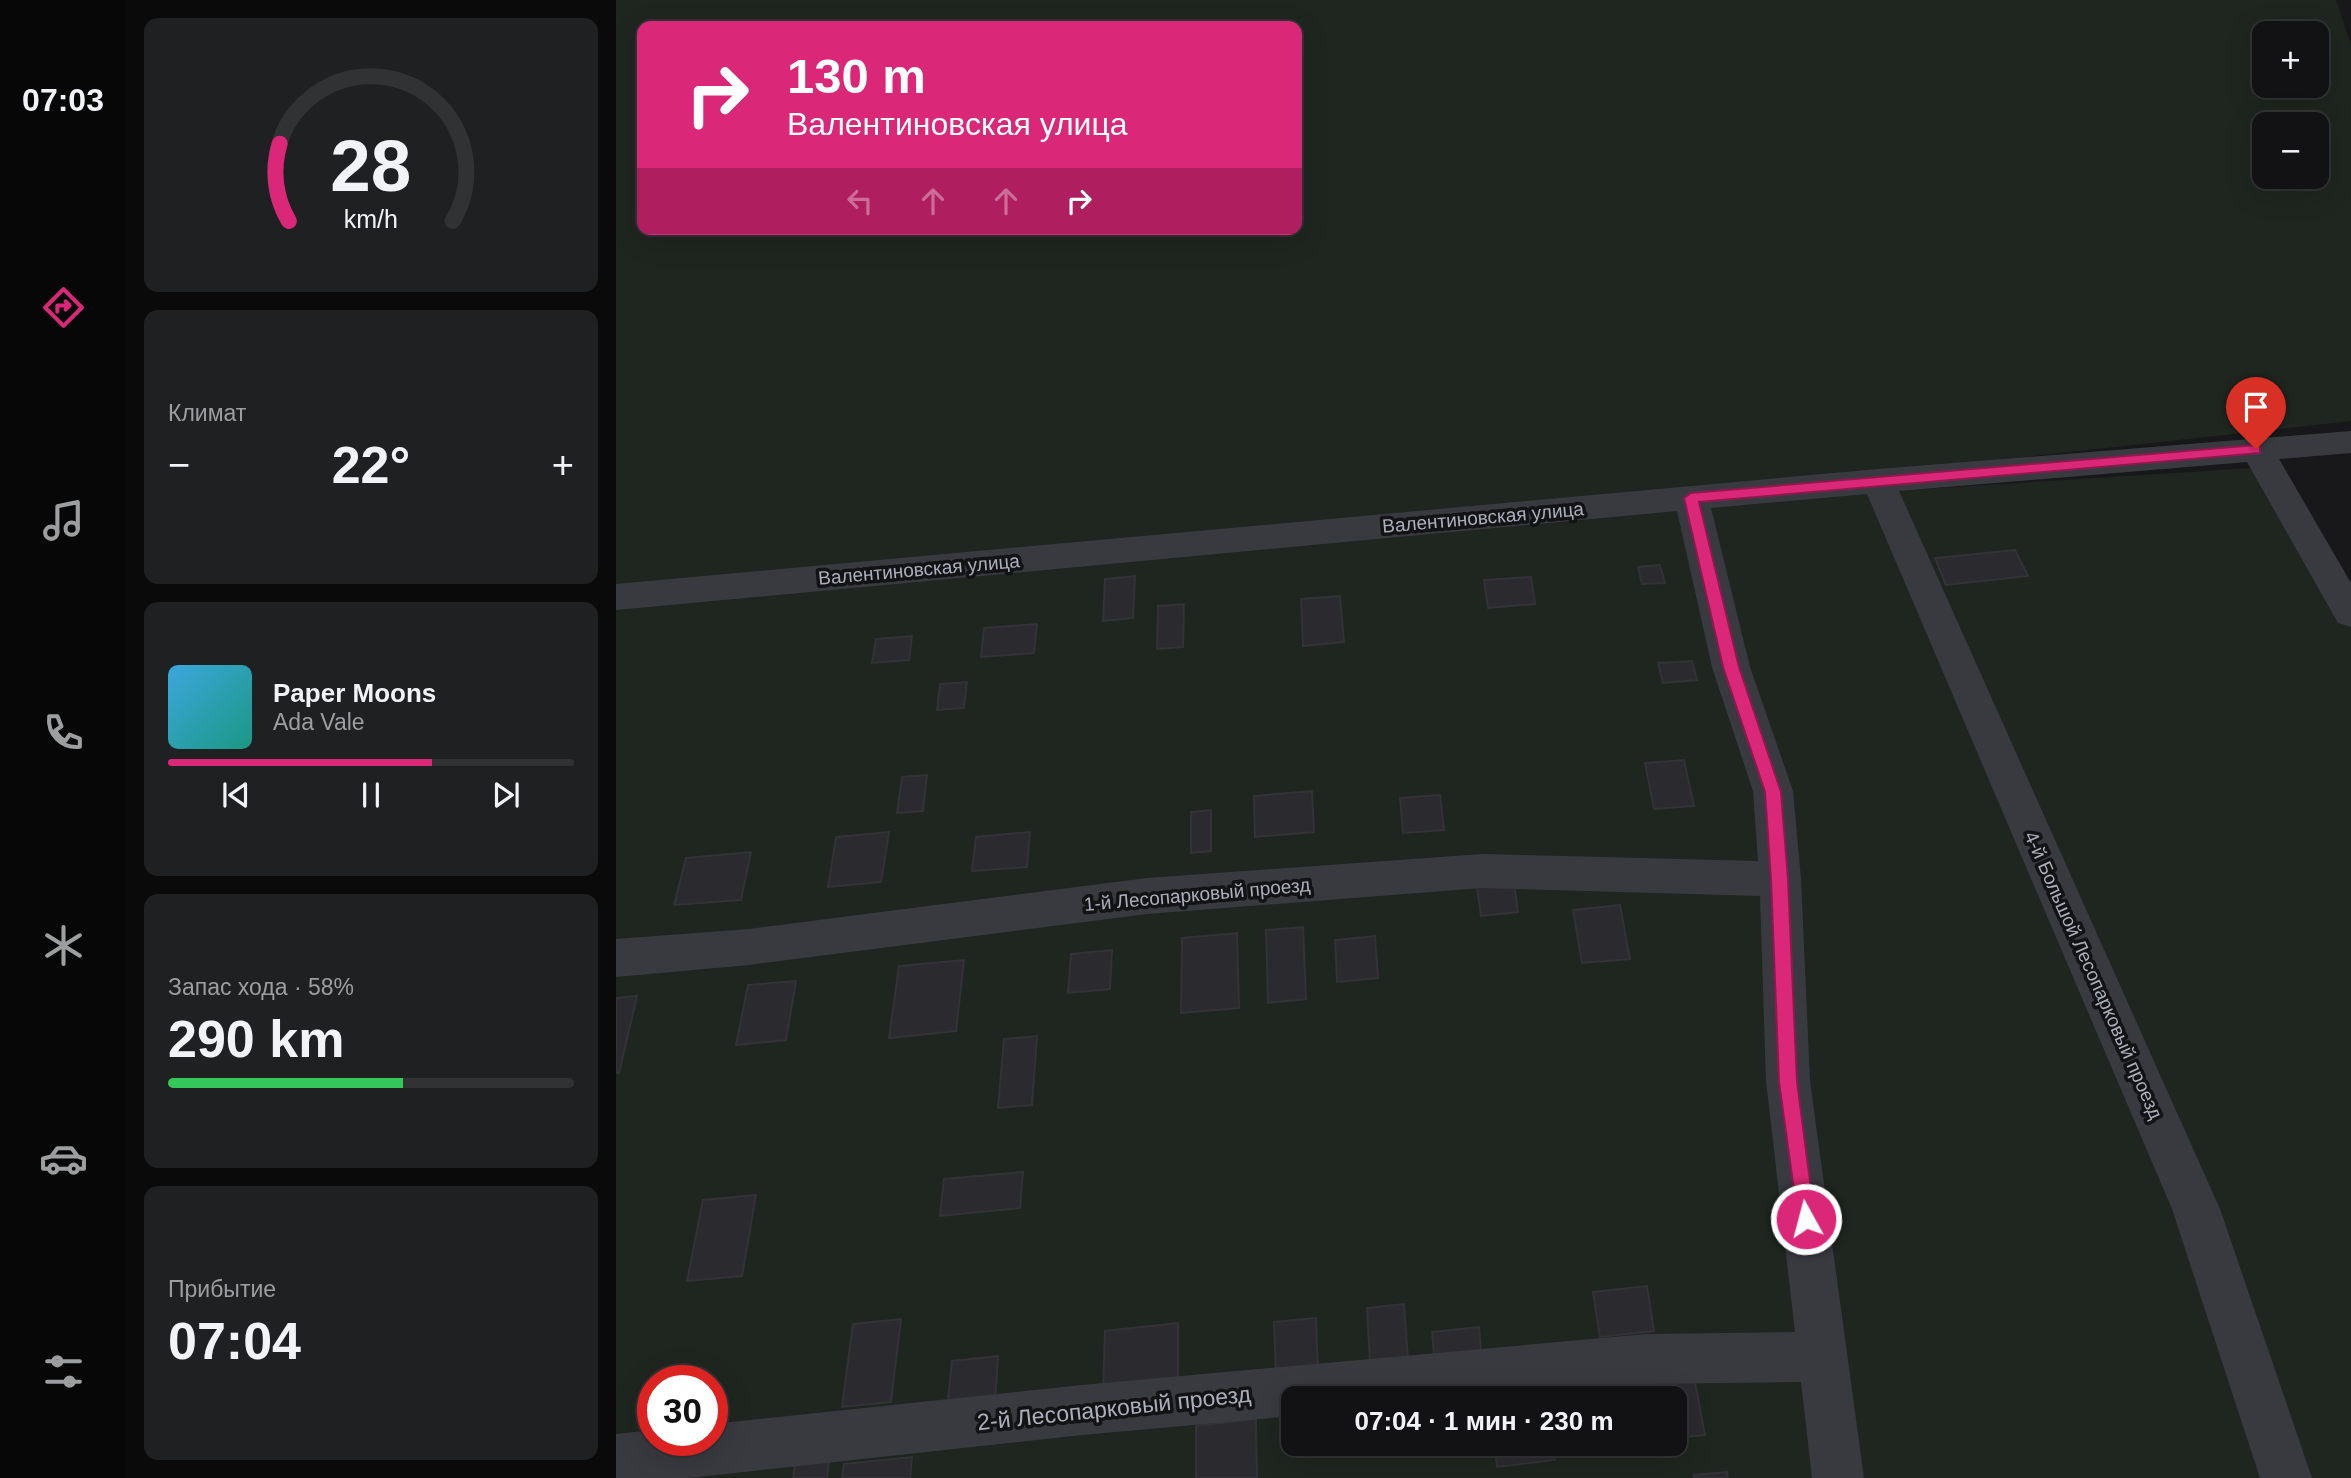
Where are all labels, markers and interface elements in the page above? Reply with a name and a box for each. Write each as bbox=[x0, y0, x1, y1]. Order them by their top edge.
map controls bbox=[2252, 21, 2329, 189]
button: + bbox=[2252, 21, 2329, 98]
icon: right bbox=[672, 49, 763, 140]
text: 130 m bbox=[787, 49, 926, 103]
text: 07:03 bbox=[22, 82, 104, 118]
text: Валентиновская улица bbox=[787, 106, 1128, 142]
button: − bbox=[2252, 112, 2329, 189]
text: 28 bbox=[331, 125, 411, 206]
icon: left bbox=[841, 182, 879, 220]
icon: ahead bbox=[914, 182, 952, 220]
icon: ahead bbox=[987, 182, 1025, 220]
icon: right bbox=[1060, 182, 1098, 220]
text: km/h bbox=[344, 205, 398, 233]
icon: directions bbox=[39, 283, 88, 332]
pin bbox=[2226, 377, 2286, 449]
icon: arrive bbox=[2237, 388, 2275, 426]
text: Климат bbox=[168, 400, 246, 426]
text: 22° bbox=[332, 436, 410, 494]
text: − bbox=[168, 444, 190, 486]
text: + bbox=[552, 444, 574, 486]
icon: music bbox=[39, 496, 88, 545]
street label: Валентиновская улица bbox=[1381, 498, 1585, 537]
street label: Валентиновская улица bbox=[817, 550, 1021, 589]
text: Paper Moons bbox=[273, 678, 436, 708]
icon: phone bbox=[39, 708, 88, 757]
text: Ada Vale bbox=[273, 709, 365, 735]
icon: previous bbox=[217, 776, 255, 814]
icon: pause bbox=[352, 776, 390, 814]
icon: next bbox=[487, 776, 525, 814]
street label: 4-й Большой Лесопарковый проезд bbox=[2020, 828, 2167, 1122]
street label: 1-й Лесопарковый проезд bbox=[1083, 874, 1311, 915]
icon: climate bbox=[39, 921, 88, 970]
text: Запас хода · 58% bbox=[168, 974, 354, 1000]
text: 290 km bbox=[168, 1010, 344, 1068]
icon: car bbox=[39, 1134, 88, 1183]
position arrow bbox=[1769, 1182, 1843, 1256]
text: Прибытие bbox=[168, 1276, 276, 1302]
text: 07:04 bbox=[168, 1312, 301, 1370]
icon: filters bbox=[39, 1347, 88, 1396]
speed limit sign: 30 bbox=[637, 1365, 728, 1456]
street label: 2-й Лесопарковый проезд bbox=[976, 1381, 1253, 1435]
text: 07:04 · 1 мин · 230 m bbox=[1354, 1406, 1614, 1436]

